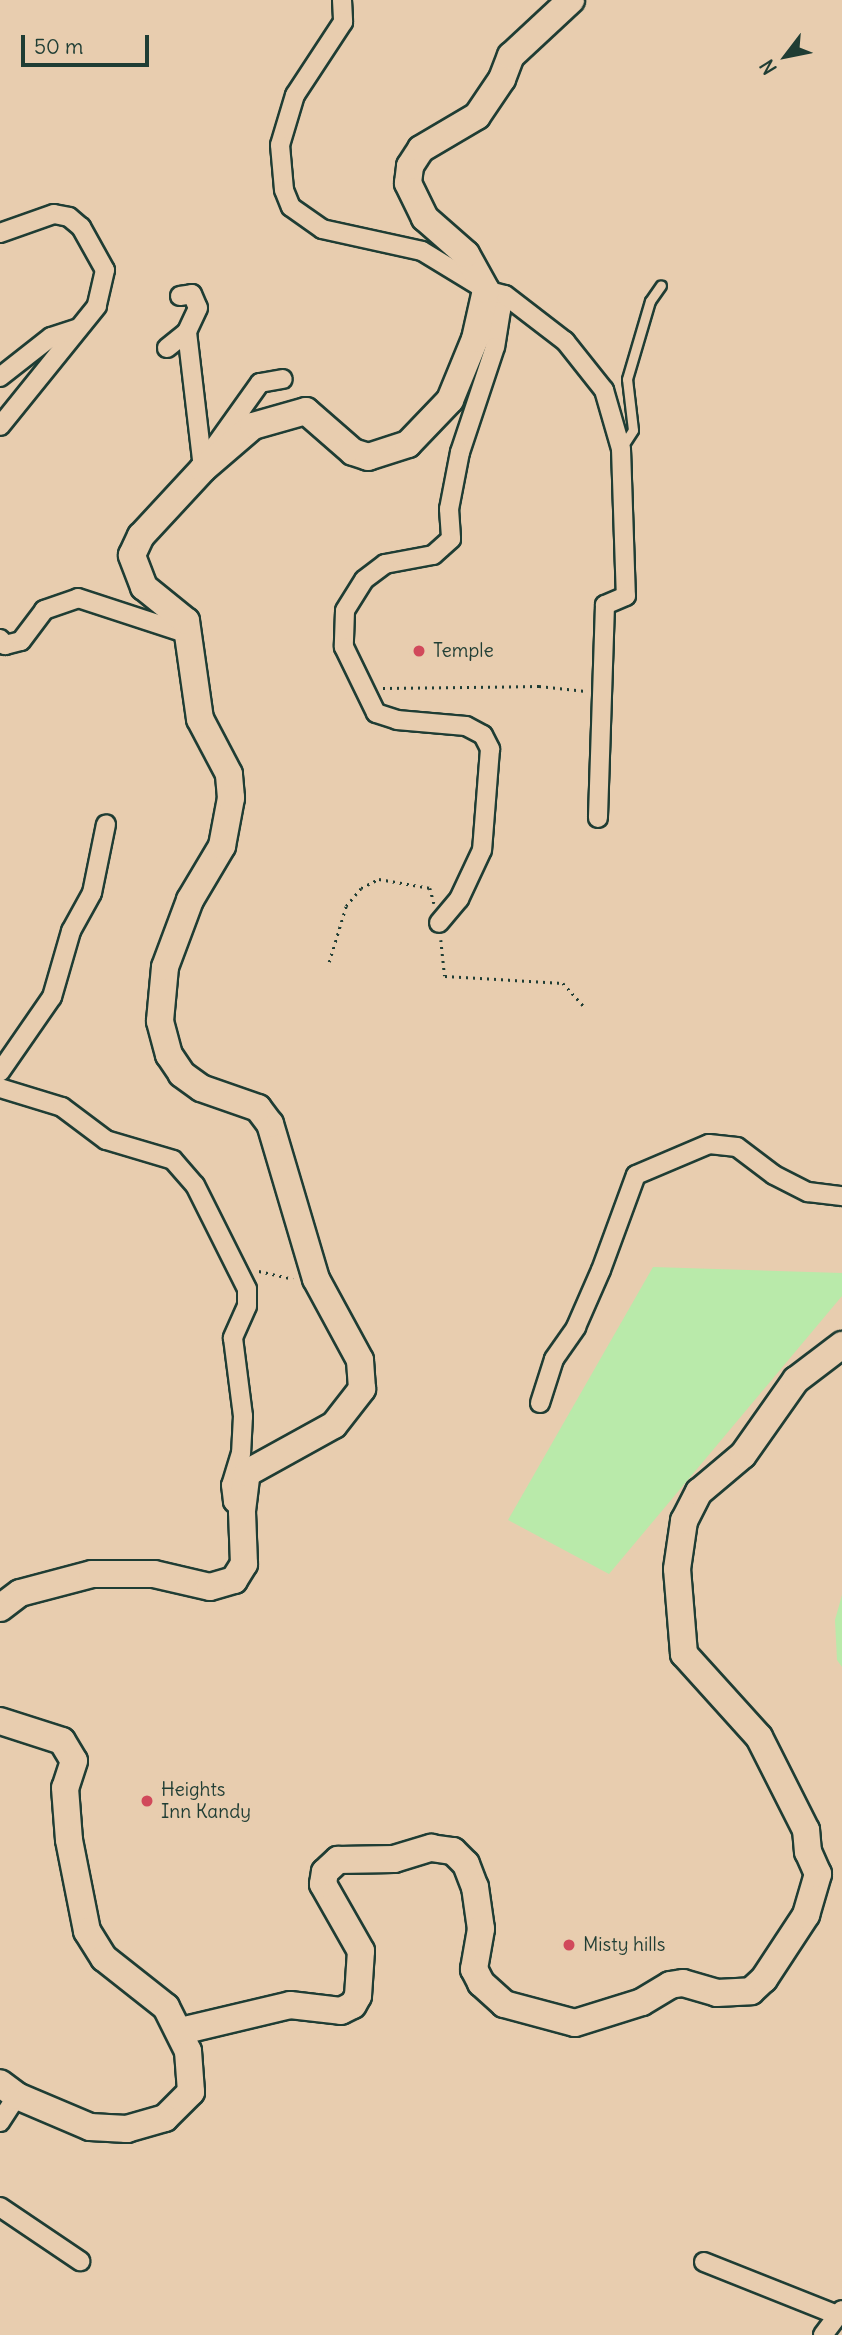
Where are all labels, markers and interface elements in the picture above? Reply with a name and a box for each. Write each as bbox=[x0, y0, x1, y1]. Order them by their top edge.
scale bar bbox=[24, 21, 152, 65]
north arrow bbox=[751, 21, 821, 91]
text: 50 m bbox=[34, 33, 83, 60]
text: N bbox=[755, 55, 782, 79]
place label: Temple bbox=[433, 640, 494, 662]
marker: Temple bbox=[411, 643, 427, 659]
place label: Heights Inn Kandy bbox=[161, 1779, 251, 1823]
marker: Heights Inn Kandy bbox=[139, 1793, 155, 1809]
place label: Misty hills bbox=[583, 1934, 665, 1956]
marker: Misty hills bbox=[561, 1937, 577, 1953]

